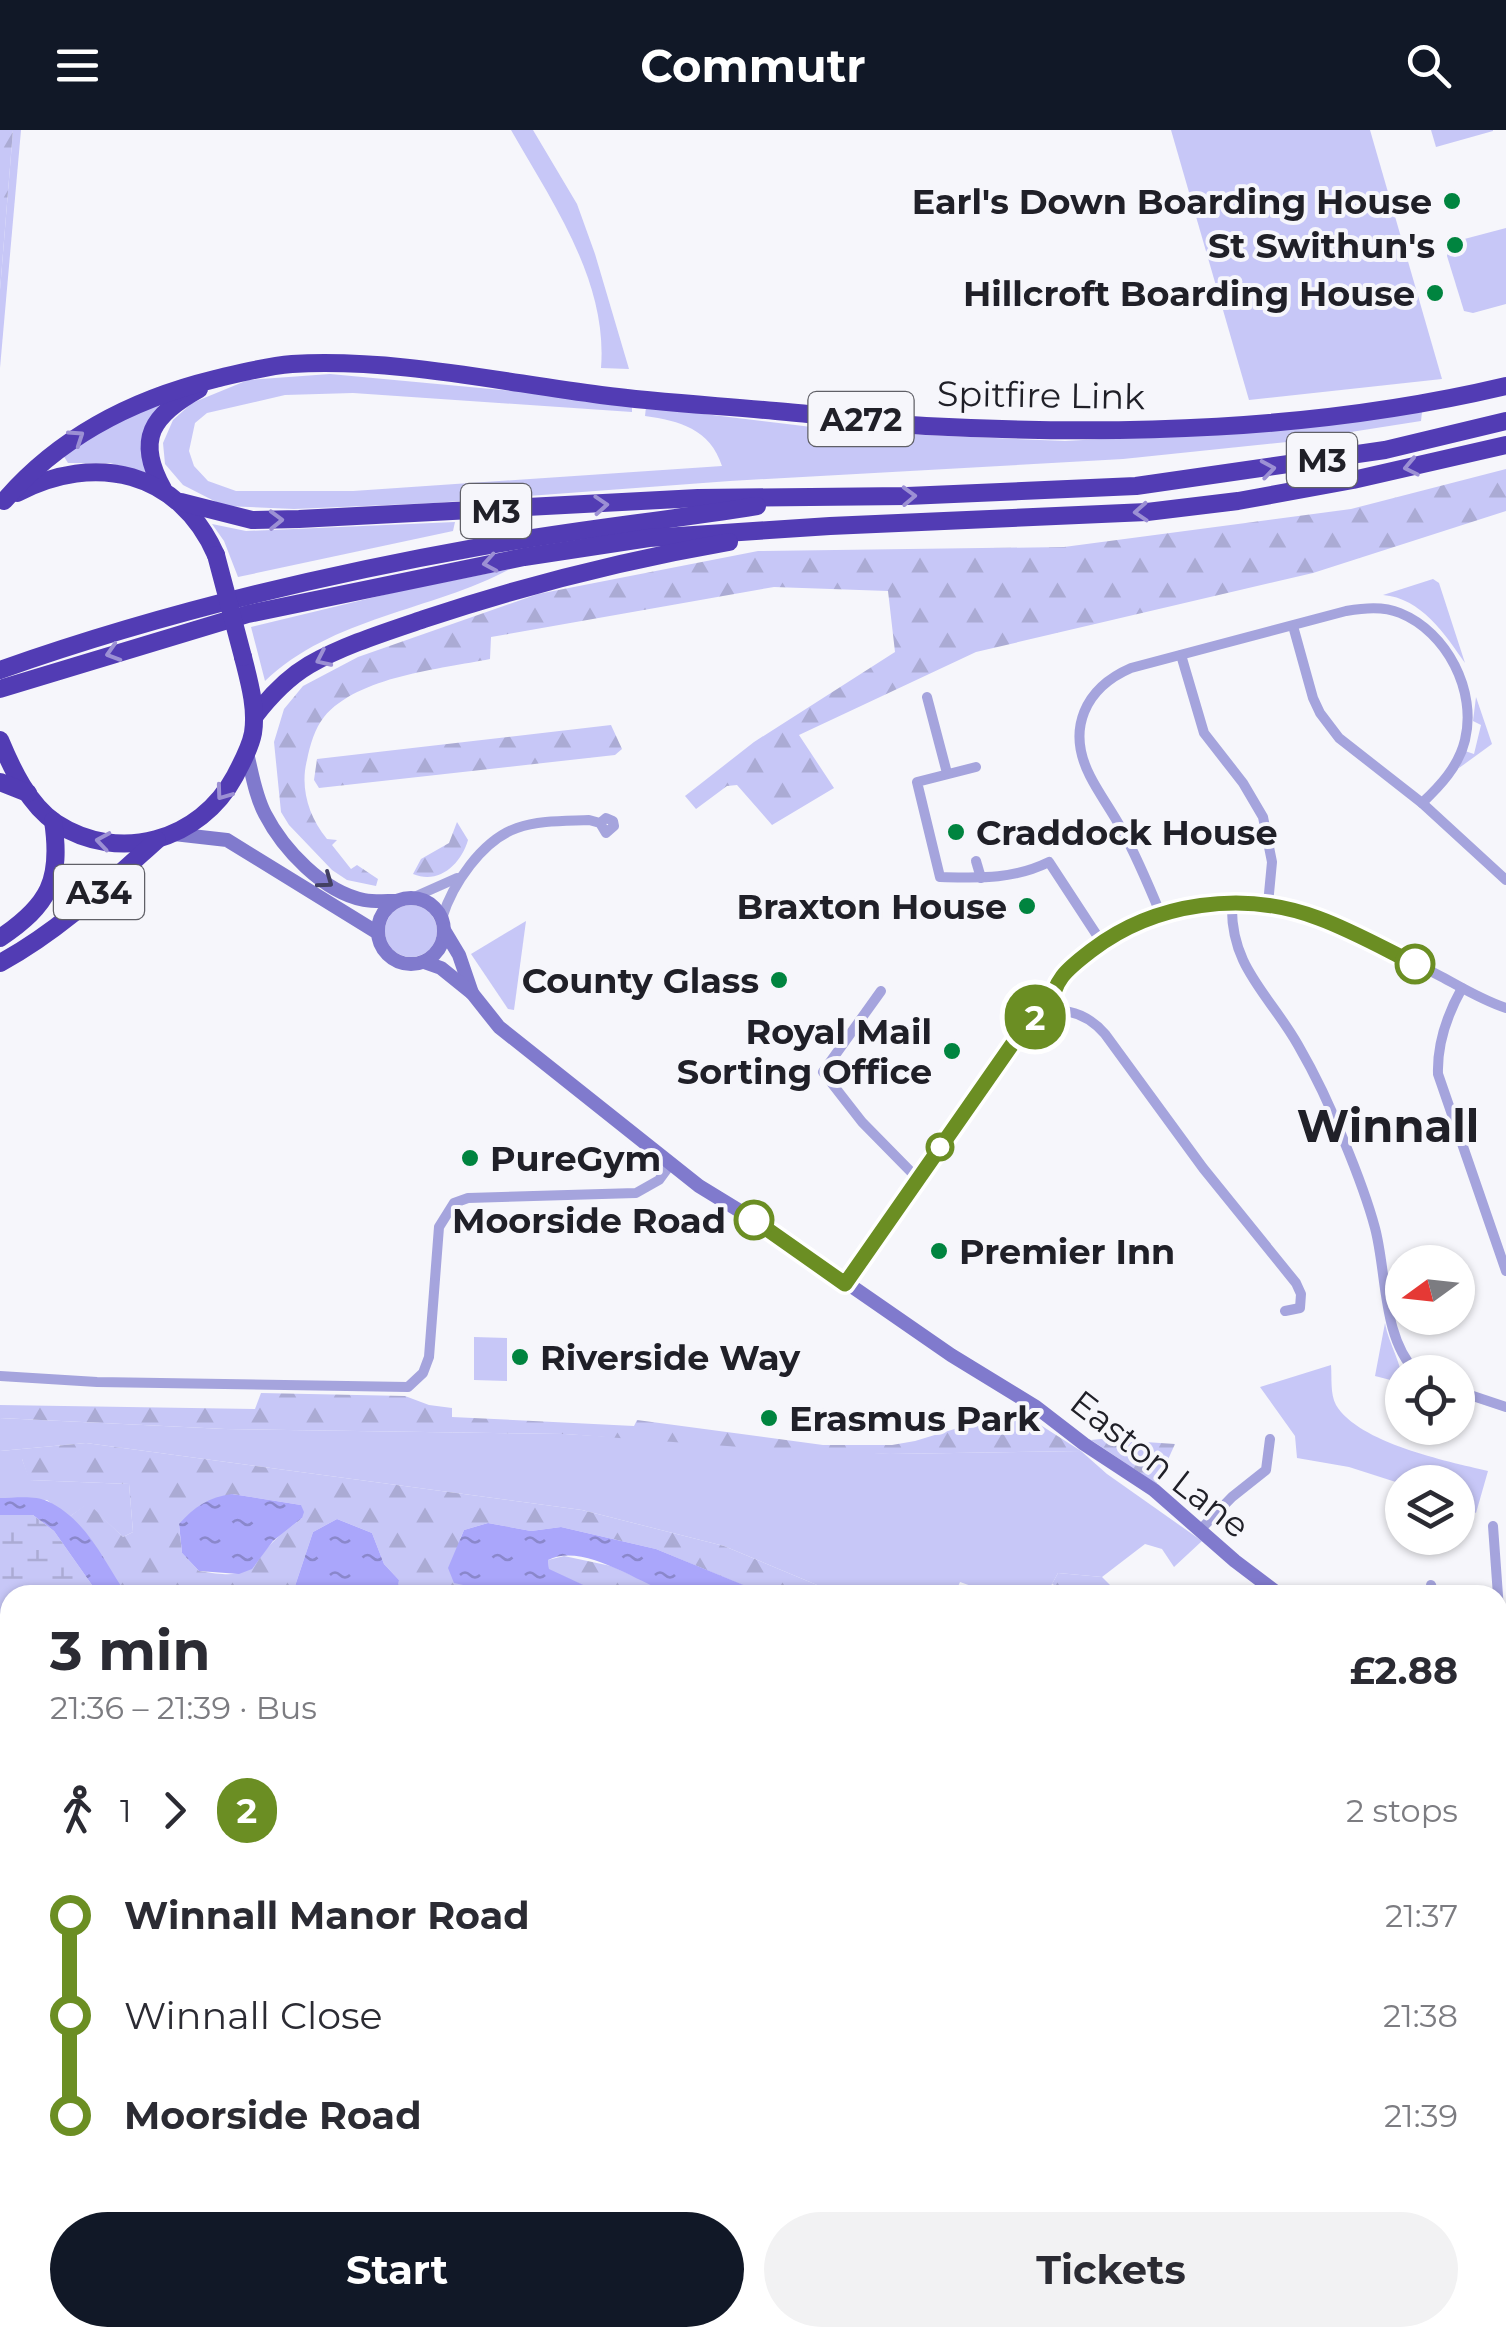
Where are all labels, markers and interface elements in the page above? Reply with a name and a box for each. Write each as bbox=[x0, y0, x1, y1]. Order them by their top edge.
icon: menu bbox=[50, 38, 105, 93]
text: Commutr bbox=[640, 38, 866, 93]
icon: search bbox=[1401, 38, 1456, 93]
place label: Earl's Down Boarding House bbox=[912, 180, 1432, 223]
marker: Earl's Down Boarding House bbox=[1441, 190, 1463, 212]
place label: St Swithun's bbox=[1208, 224, 1435, 267]
marker: St Swithun's bbox=[1444, 234, 1466, 256]
place label: Hillcroft Boarding House bbox=[963, 272, 1415, 315]
marker: Hillcroft Boarding House bbox=[1424, 282, 1446, 304]
street label: Spitfire Link bbox=[937, 372, 1145, 418]
road number: A272 bbox=[808, 392, 914, 446]
one-way arrow bbox=[65, 431, 84, 449]
road number: M3 bbox=[1287, 433, 1357, 487]
one-way arrow bbox=[1403, 455, 1420, 476]
one-way arrow bbox=[1259, 459, 1276, 480]
road number: M3 bbox=[461, 484, 531, 538]
one-way arrow bbox=[902, 485, 918, 506]
one-way arrow bbox=[594, 495, 610, 516]
one-way arrow bbox=[1133, 501, 1149, 523]
one-way arrow bbox=[269, 509, 285, 530]
one-way arrow bbox=[482, 552, 499, 573]
one-way arrow bbox=[106, 641, 123, 662]
one-way arrow bbox=[315, 647, 333, 667]
one-way arrow bbox=[217, 781, 235, 800]
place label: Craddock House bbox=[976, 811, 1277, 854]
marker: Craddock House bbox=[945, 821, 967, 843]
one-way arrow bbox=[95, 831, 111, 852]
road number: A34 bbox=[54, 865, 144, 919]
one-way arrow bbox=[315, 869, 333, 887]
place label: Braxton House bbox=[737, 885, 1007, 928]
marker: Braxton House bbox=[1016, 895, 1038, 917]
unlabelled marker bbox=[1396, 945, 1434, 983]
place label: County Glass bbox=[522, 959, 759, 1002]
marker: County Glass bbox=[768, 969, 790, 991]
line badge: 2 bbox=[1002, 984, 1068, 1050]
text: 2 bbox=[1025, 996, 1045, 1039]
place label: Royal Mail Sorting Office bbox=[677, 1010, 932, 1093]
marker: Royal Mail Sorting Office bbox=[941, 1040, 963, 1062]
district label: Winnall bbox=[1297, 1098, 1479, 1153]
unlabelled marker bbox=[927, 1134, 953, 1160]
place label: PureGym bbox=[490, 1137, 661, 1180]
marker: PureGym bbox=[459, 1147, 481, 1169]
place label: Moorside Road bbox=[452, 1199, 726, 1242]
marker: Moorside Road bbox=[735, 1201, 773, 1239]
place label: Premier Inn bbox=[959, 1230, 1175, 1273]
marker: Premier Inn bbox=[928, 1240, 950, 1262]
north arrow bbox=[1385, 1245, 1475, 1335]
map controls bbox=[1385, 1245, 1475, 1555]
place label: Riverside Way bbox=[540, 1336, 801, 1379]
marker: Riverside Way bbox=[509, 1346, 531, 1368]
button: locate bbox=[1385, 1355, 1475, 1445]
street label: Easton Lane bbox=[1062, 1381, 1258, 1547]
place label: Erasmus Park bbox=[789, 1397, 1041, 1440]
marker: Erasmus Park bbox=[758, 1407, 780, 1429]
button: layers bbox=[1385, 1465, 1475, 1555]
text: 3 min bbox=[50, 1617, 210, 1684]
text: £2.88 bbox=[1350, 1647, 1458, 1694]
text: 21:36 – 21:39 · Bus bbox=[50, 1688, 317, 1727]
icon: walk bbox=[50, 1783, 105, 1838]
icon: forward bbox=[147, 1783, 202, 1838]
text: 2 bbox=[237, 1789, 257, 1832]
text: 1 bbox=[120, 1791, 132, 1830]
text: 2 stops bbox=[1346, 1791, 1458, 1830]
text: Winnall Manor Road bbox=[124, 1892, 530, 1939]
text: 21:37 bbox=[1385, 1896, 1458, 1935]
text: Winnall Close bbox=[124, 1992, 382, 2039]
text: 21:38 bbox=[1383, 1996, 1458, 2035]
text: Moorside Road bbox=[124, 2092, 421, 2139]
text: 21:39 bbox=[1384, 2096, 1458, 2135]
button: Start bbox=[50, 2212, 744, 2327]
button: Tickets bbox=[764, 2212, 1458, 2327]

